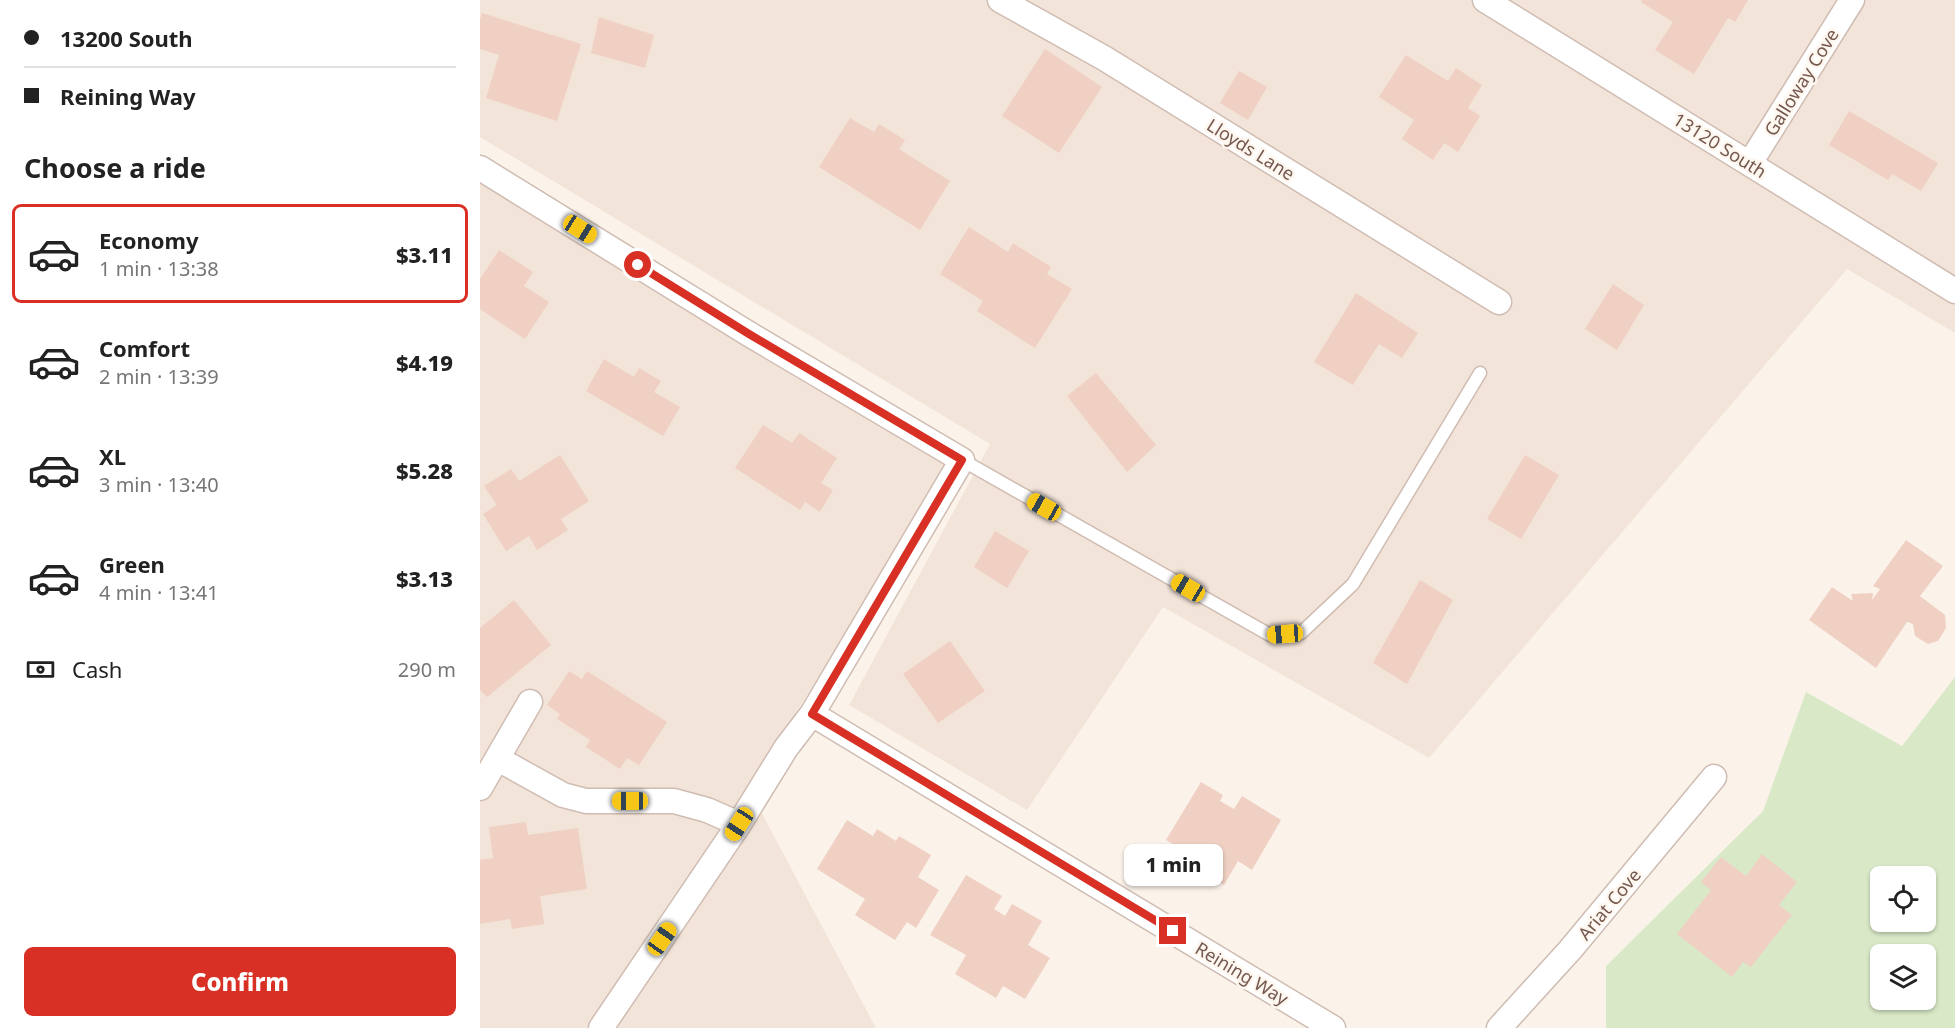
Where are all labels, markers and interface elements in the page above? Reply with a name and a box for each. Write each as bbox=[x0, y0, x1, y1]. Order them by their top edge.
text: 13200 South bbox=[60, 23, 193, 53]
street label: Galloway Cove bbox=[1758, 24, 1844, 140]
text: Reining Way bbox=[60, 81, 196, 111]
street label: 13120 South bbox=[1669, 107, 1771, 183]
street label: Lloyds Lane bbox=[1203, 113, 1299, 185]
text: Choose a ride bbox=[24, 149, 206, 186]
car bbox=[560, 212, 600, 246]
text: Economy bbox=[99, 225, 198, 255]
icon: car bbox=[27, 227, 81, 281]
text: $3.11 bbox=[396, 239, 453, 269]
route start bbox=[624, 251, 651, 278]
text: 1 min · 13:38 bbox=[99, 255, 219, 282]
text: Comfort bbox=[99, 333, 190, 363]
icon: car bbox=[27, 335, 81, 389]
text: $4.19 bbox=[396, 347, 453, 377]
text: 2 min · 13:39 bbox=[99, 363, 219, 390]
text: XL bbox=[99, 441, 126, 471]
icon: car bbox=[27, 443, 81, 497]
text: $5.28 bbox=[396, 455, 453, 485]
text: 3 min · 13:40 bbox=[99, 471, 219, 498]
car bbox=[1024, 490, 1064, 524]
text: Green bbox=[99, 549, 165, 579]
icon: car bbox=[27, 551, 81, 605]
text: $3.13 bbox=[396, 563, 453, 593]
car bbox=[1168, 571, 1208, 605]
text: 4 min · 13:41 bbox=[99, 579, 219, 606]
car bbox=[1266, 624, 1304, 644]
icon: cash bbox=[24, 653, 57, 686]
text: Cash bbox=[72, 654, 122, 684]
text: 290 m bbox=[398, 656, 456, 683]
car bbox=[612, 792, 648, 810]
car bbox=[722, 804, 756, 844]
callout: 1 min bbox=[1124, 844, 1222, 886]
text: 1 min bbox=[1146, 851, 1201, 878]
street label: Ariat Cove bbox=[1572, 863, 1646, 945]
map controls bbox=[1870, 866, 1936, 1010]
button: locate bbox=[1870, 866, 1936, 932]
route end bbox=[1159, 917, 1186, 944]
car bbox=[644, 919, 680, 959]
street label: Reining Way bbox=[1191, 936, 1294, 1011]
button: layers bbox=[1870, 944, 1936, 1010]
button: Confirm bbox=[24, 947, 456, 1016]

